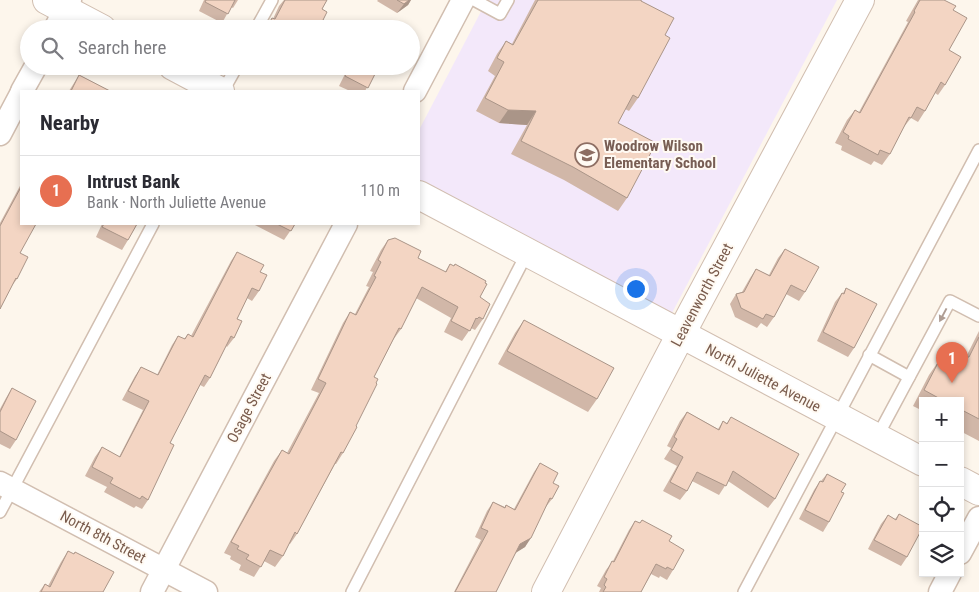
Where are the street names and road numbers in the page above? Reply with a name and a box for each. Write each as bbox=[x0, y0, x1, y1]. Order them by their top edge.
street label: Leavenworth Street bbox=[667, 240, 737, 350]
street label: North Juliette Avenue bbox=[702, 340, 824, 416]
street label: Osage Street bbox=[223, 370, 275, 446]
street label: North 8th Street bbox=[57, 507, 149, 567]

